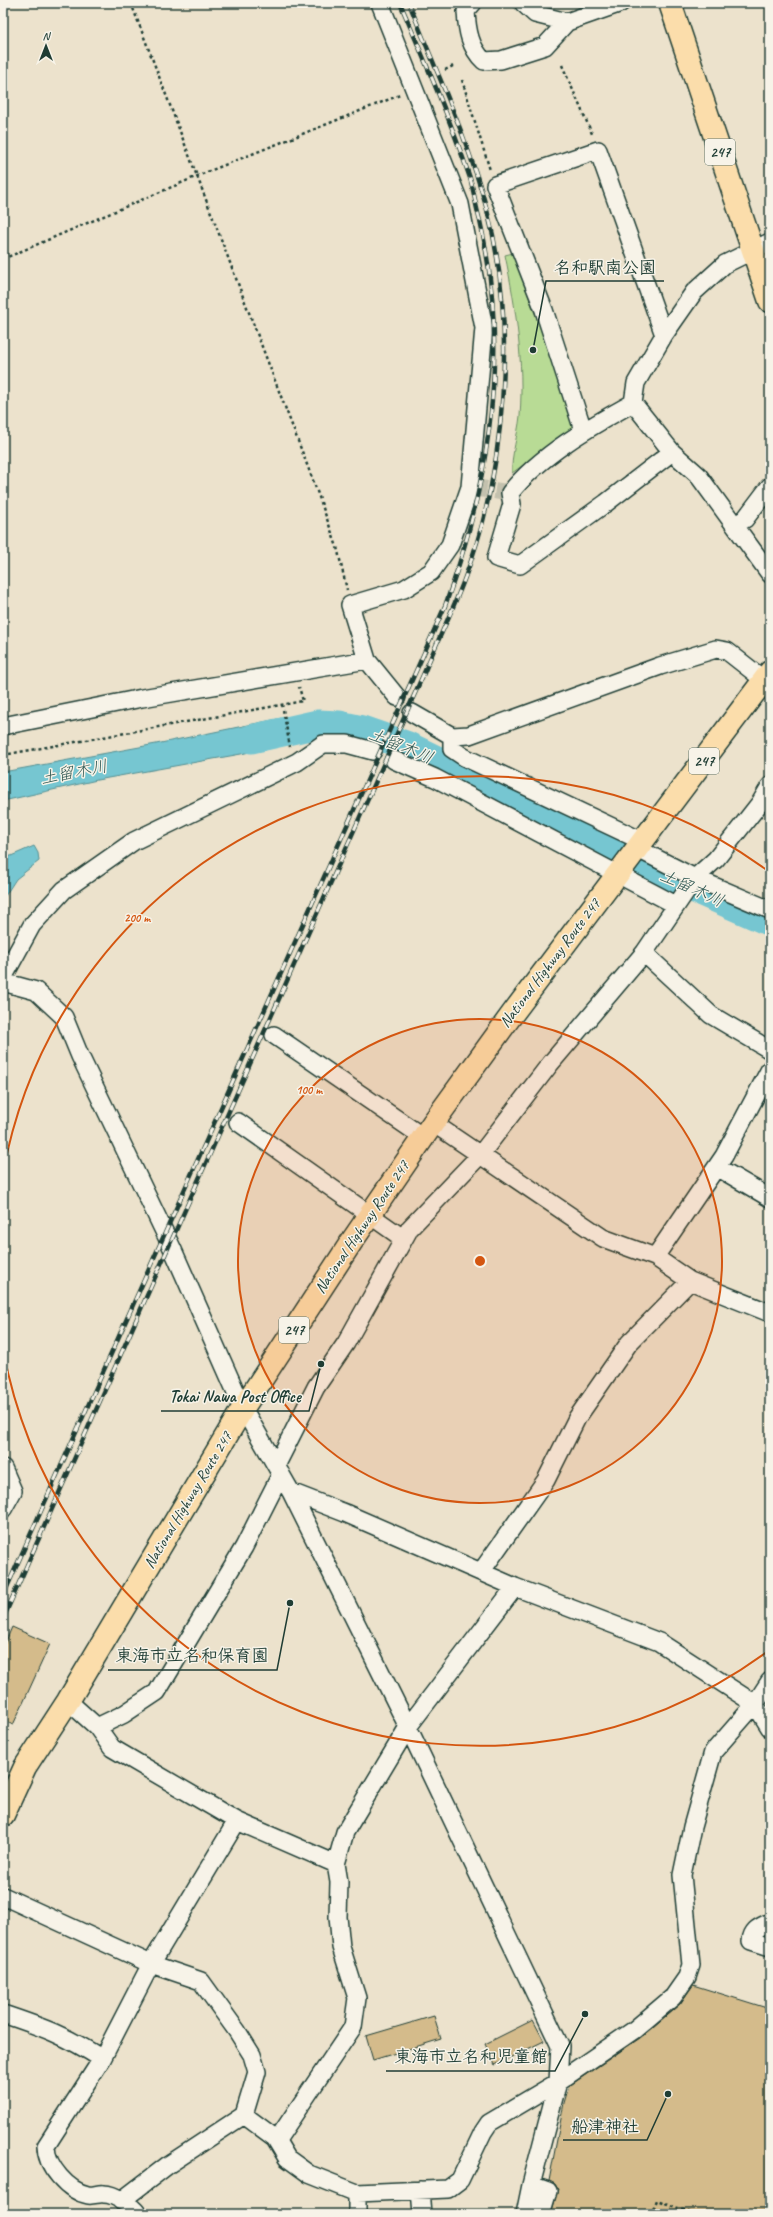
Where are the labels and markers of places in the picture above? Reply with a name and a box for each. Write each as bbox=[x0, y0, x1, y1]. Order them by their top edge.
callout: 名和駅南公園 bbox=[546, 252, 664, 281]
centre of rings bbox=[473, 1254, 487, 1268]
callout: Tokai Nawa Post Office bbox=[161, 1382, 309, 1411]
callout: 東海市立名和保育園 bbox=[108, 1641, 277, 1670]
callout: 東海市立名和児童館 bbox=[386, 2042, 555, 2071]
callout: 船津神社 bbox=[563, 2111, 647, 2140]

